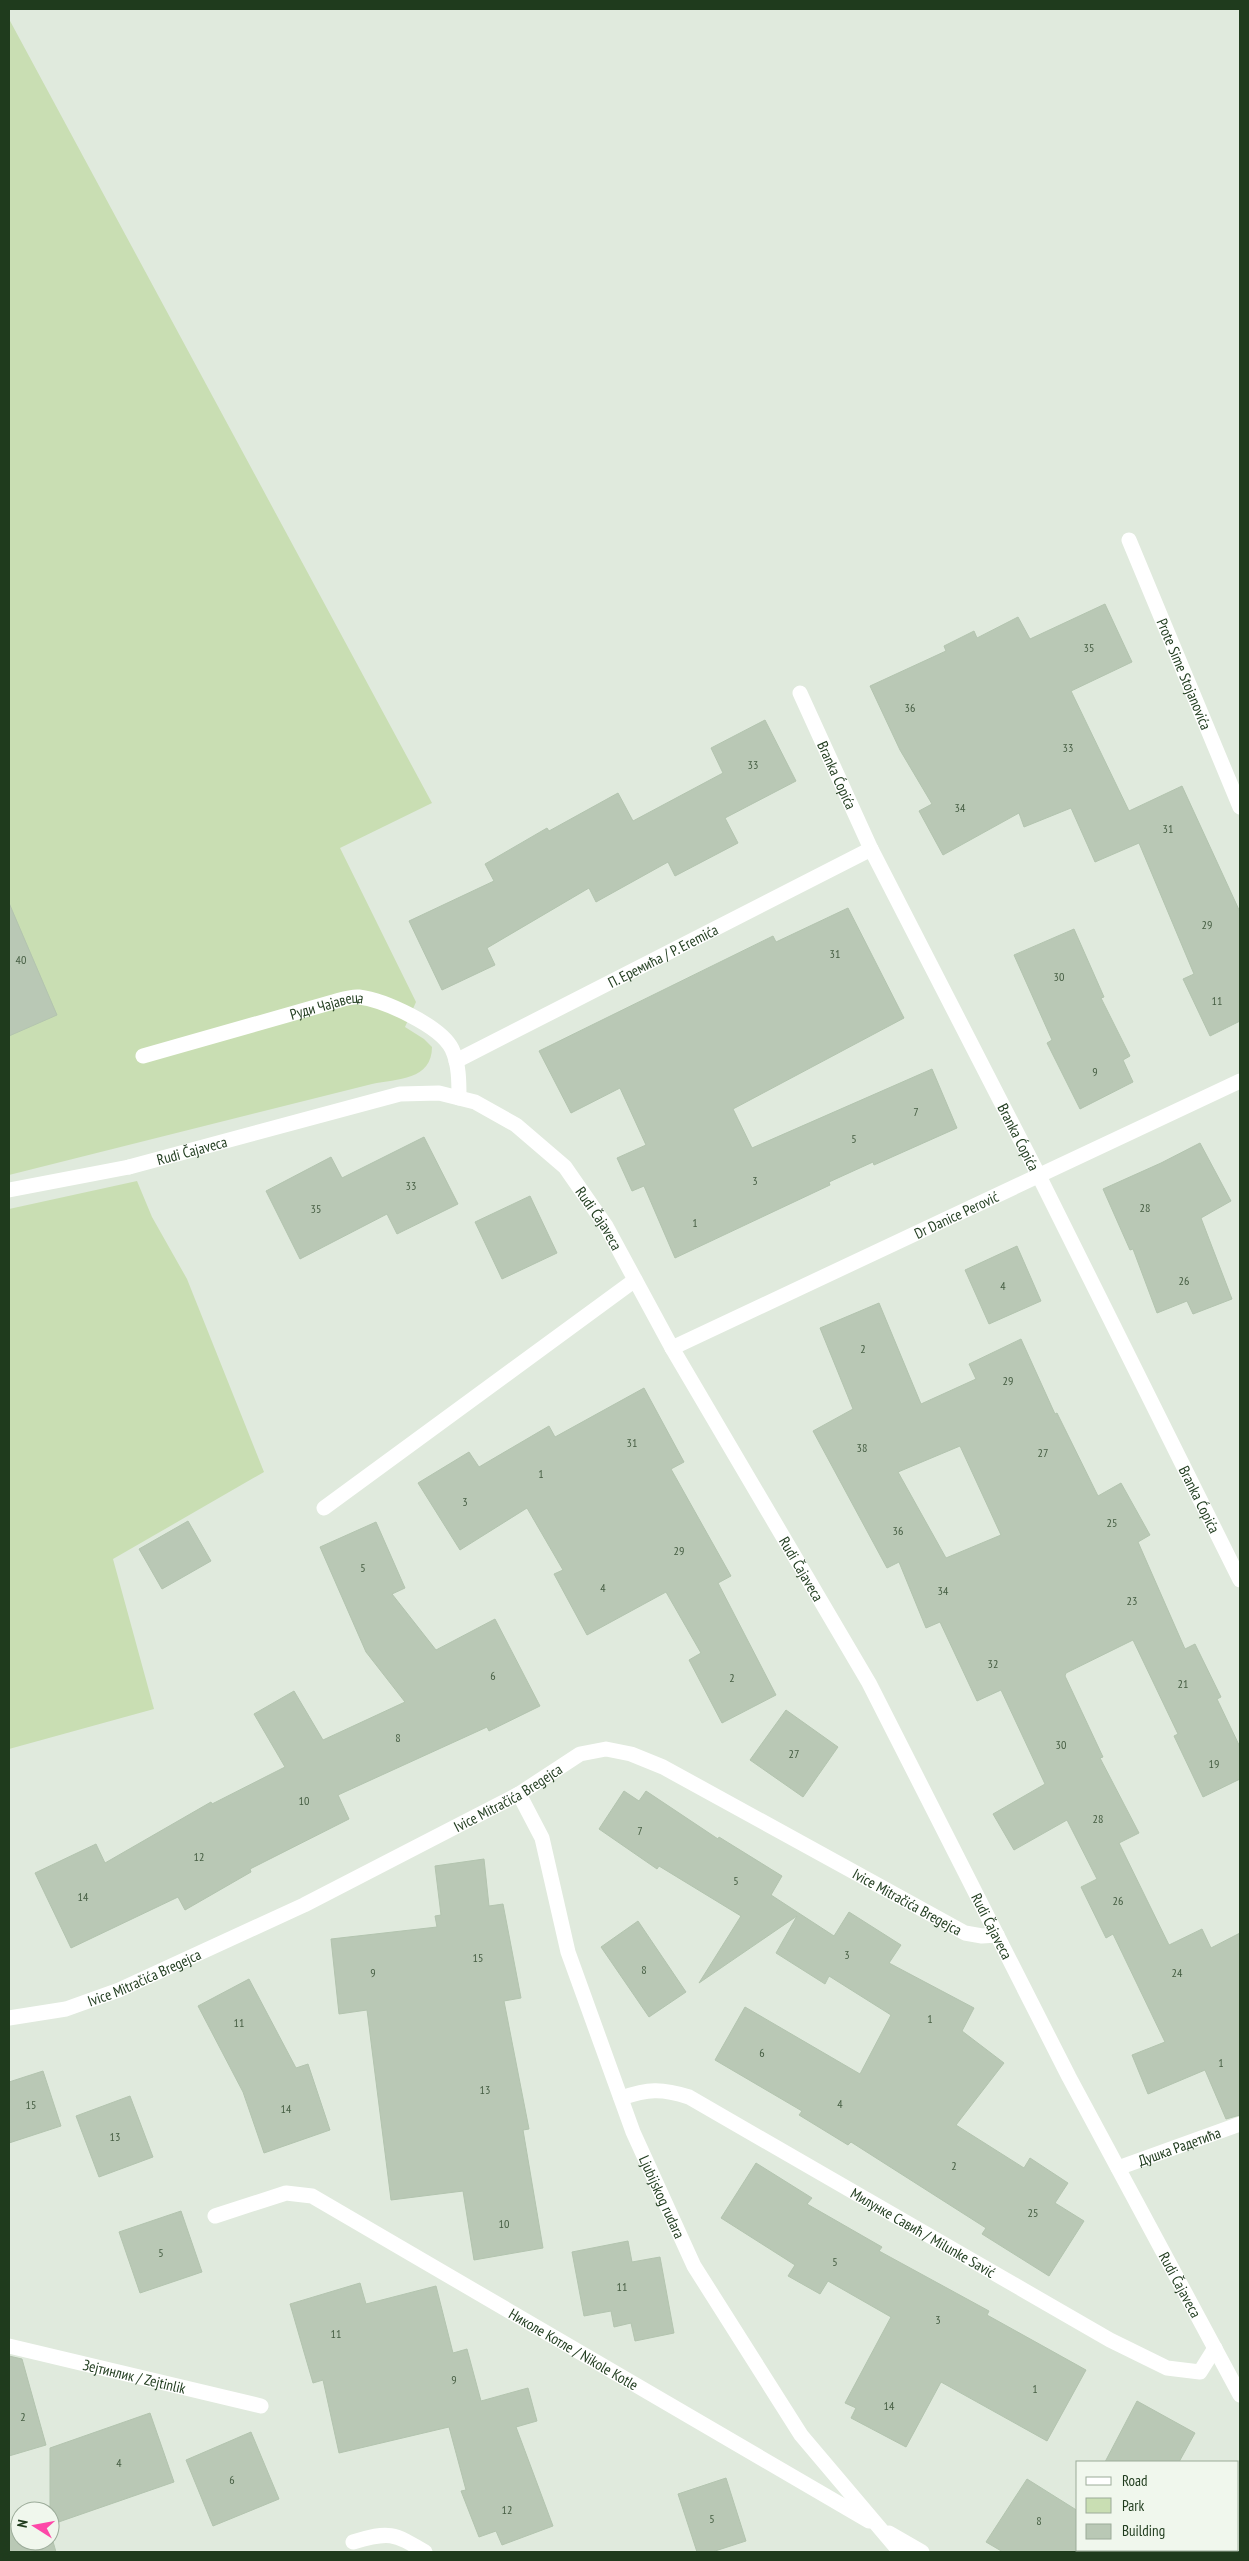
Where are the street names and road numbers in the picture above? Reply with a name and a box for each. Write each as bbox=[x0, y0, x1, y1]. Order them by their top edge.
street label: Prote Sime Stojanovića bbox=[1153, 615, 1216, 732]
street label: Branka Ćopića bbox=[814, 738, 861, 812]
street label: П. Еремића / P. Eremića bbox=[604, 919, 721, 991]
street label: Руди Чајавеца bbox=[288, 987, 365, 1023]
street label: Branka Ćopića bbox=[994, 1100, 1044, 1174]
street label: Rudi Čajaveca bbox=[155, 1132, 229, 1169]
street label: Rudi Čajaveca bbox=[572, 1183, 627, 1253]
street label: Dr Danice Perović bbox=[911, 1186, 1002, 1242]
street label: Branka Ćopića bbox=[1175, 1462, 1225, 1536]
street label: Rudi Čajaveca bbox=[775, 1533, 828, 1605]
street label: Ivice Mitračića Bregejca bbox=[450, 1759, 566, 1836]
street label: Ivice Mitračića Bregejca bbox=[849, 1864, 965, 1939]
street label: Rudi Čajaveca bbox=[968, 1890, 1017, 1962]
street label: Ivice Mitračića Bregejca bbox=[85, 1944, 204, 2010]
street label: Душка Радетића bbox=[1135, 2122, 1223, 2170]
street label: Ljubijskog rudara bbox=[635, 2152, 690, 2241]
street label: Милунке Савић / Milunke Savić bbox=[847, 2183, 999, 2282]
street label: Rudi Čajaveca bbox=[1155, 2248, 1206, 2321]
street label: Николе Котле / Nikole Kotle bbox=[506, 2304, 642, 2394]
street label: Зејтинлик / Zejtinlik bbox=[81, 2354, 188, 2397]

